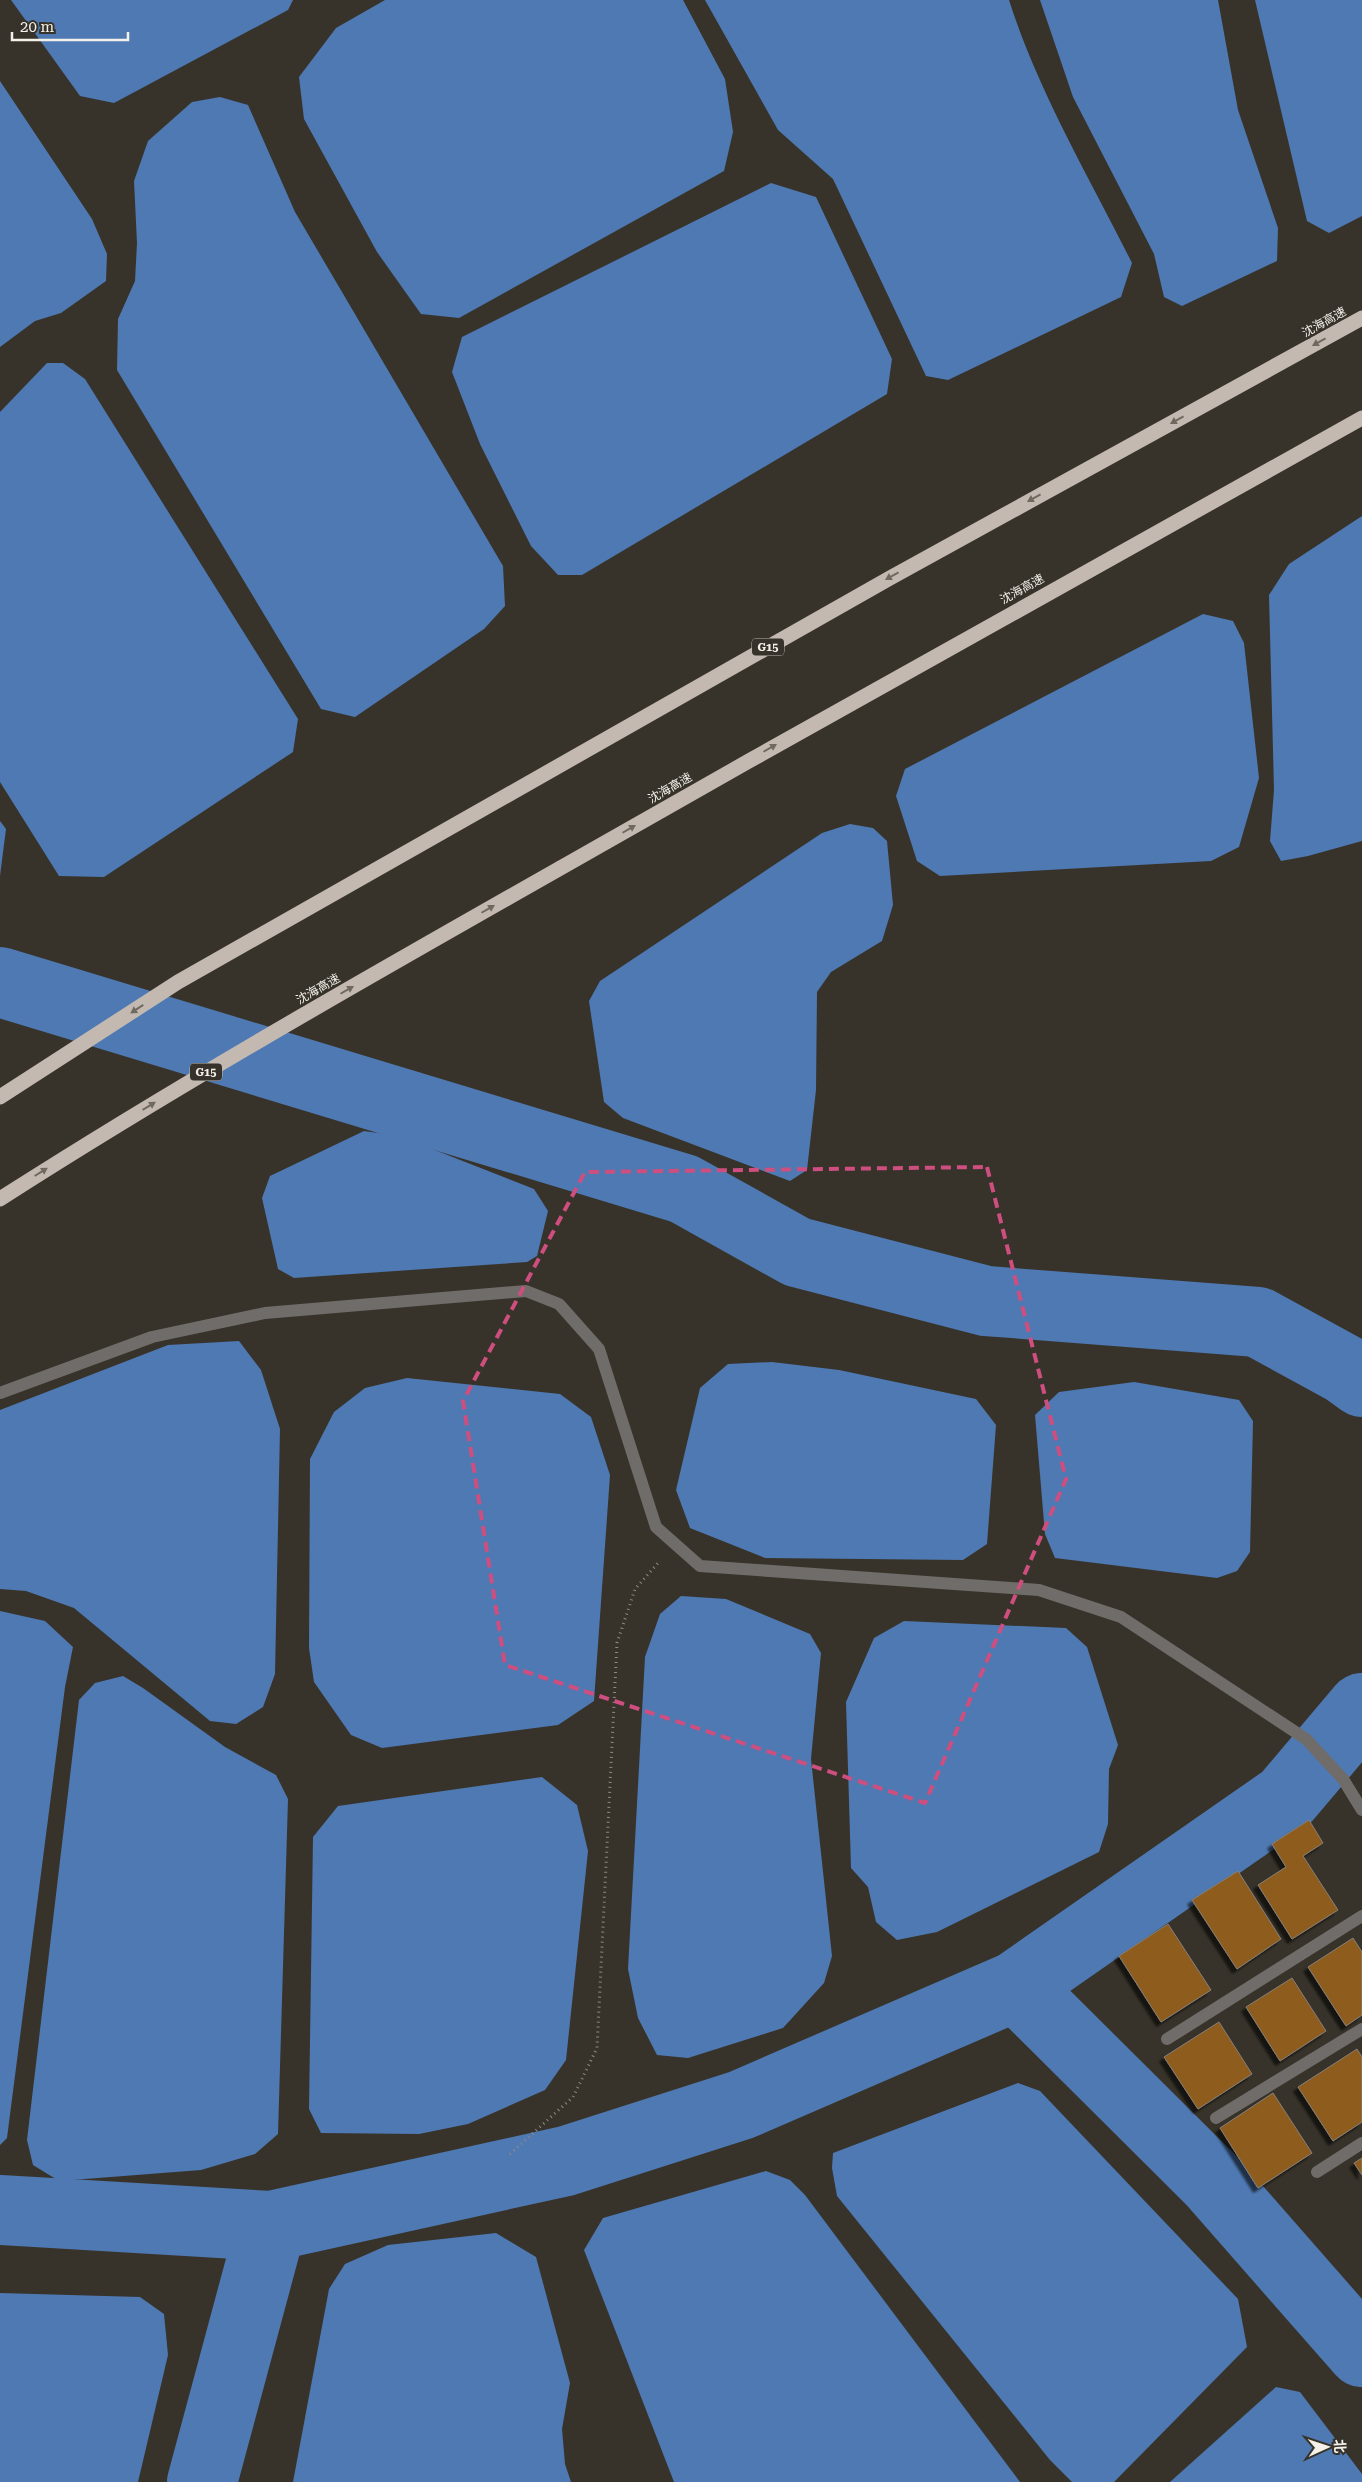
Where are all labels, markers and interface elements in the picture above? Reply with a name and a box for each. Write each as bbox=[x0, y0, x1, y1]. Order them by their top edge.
scale bar bbox=[12, 10, 129, 42]
text: 20 m bbox=[20, 18, 55, 36]
street label: 沈海高速 bbox=[1300, 304, 1348, 340]
one-way arrow bbox=[1312, 338, 1327, 346]
one-way arrow bbox=[1169, 416, 1184, 424]
one-way arrow bbox=[1027, 494, 1042, 502]
street label: 沈海高速 bbox=[998, 571, 1046, 607]
one-way arrow bbox=[885, 572, 899, 581]
road number: G15 bbox=[752, 638, 784, 656]
one-way arrow bbox=[764, 744, 777, 753]
street label: 沈海高速 bbox=[646, 770, 694, 806]
one-way arrow bbox=[623, 824, 636, 833]
one-way arrow bbox=[481, 905, 495, 914]
street label: 沈海高速 bbox=[294, 971, 342, 1007]
one-way arrow bbox=[340, 985, 353, 994]
one-way arrow bbox=[131, 1004, 144, 1013]
road number: G15 bbox=[190, 1064, 222, 1080]
one-way arrow bbox=[142, 1101, 155, 1110]
one-way arrow bbox=[35, 1168, 48, 1177]
north arrow bbox=[1302, 2422, 1352, 2472]
text: 北 bbox=[1332, 2439, 1348, 2454]

